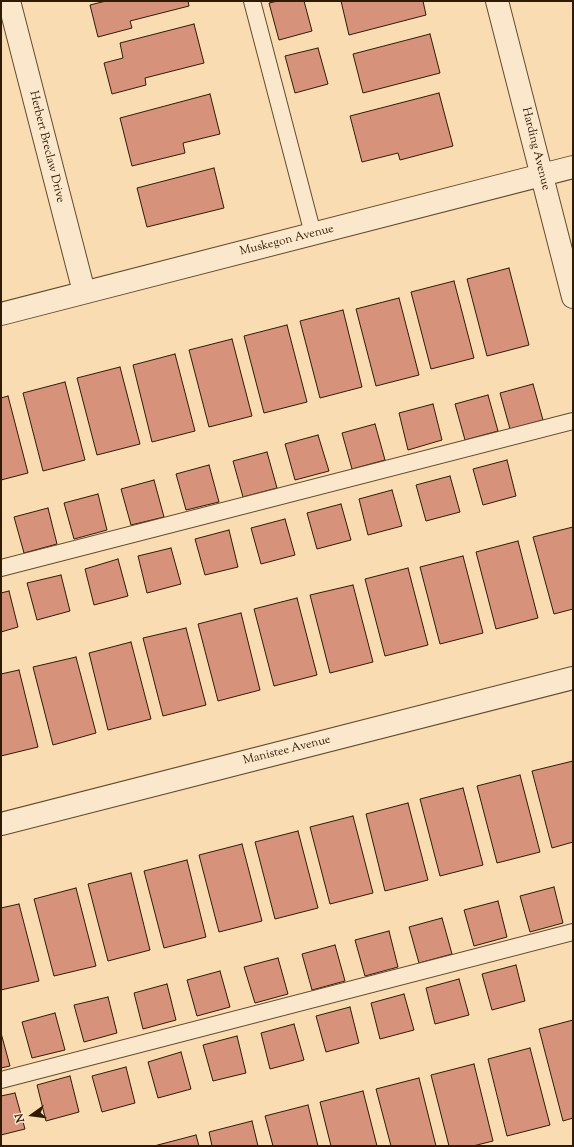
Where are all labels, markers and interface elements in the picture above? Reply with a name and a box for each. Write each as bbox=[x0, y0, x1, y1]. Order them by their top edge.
street label: Herbert Breclaw Drive bbox=[25, 90, 67, 204]
street label: Harding Avenue bbox=[518, 106, 552, 192]
street label: Muskegon Avenue bbox=[238, 222, 336, 260]
street label: Manistee Avenue bbox=[242, 733, 332, 769]
north arrow bbox=[12, 1095, 52, 1135]
text: N bbox=[12, 1112, 29, 1124]

